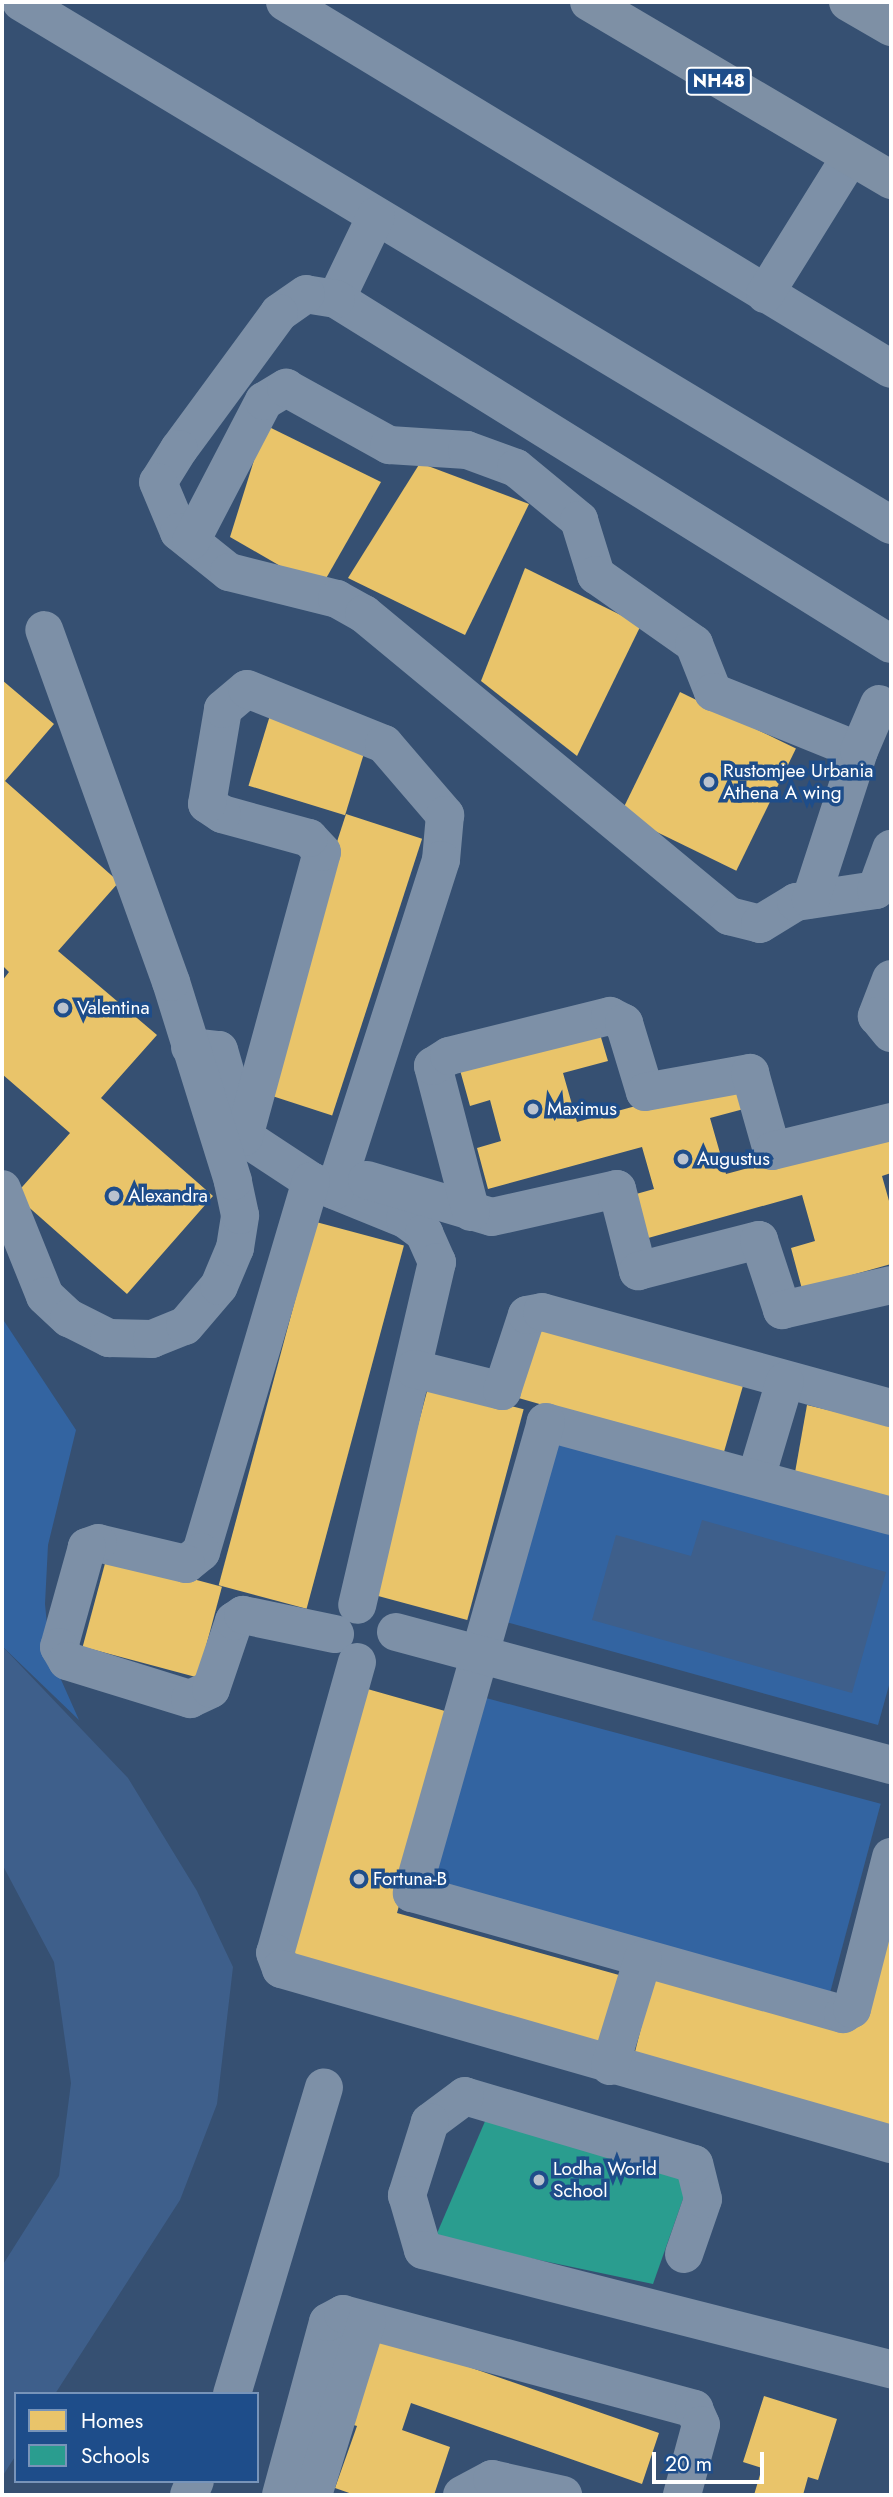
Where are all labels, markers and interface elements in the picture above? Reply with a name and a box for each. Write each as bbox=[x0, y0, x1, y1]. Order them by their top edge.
road number: NH48 bbox=[686, 66, 752, 96]
place label: Rustomjee Urbania Athena A wing bbox=[723, 760, 873, 804]
marker: Rustomjee Urbania Athena A wing bbox=[701, 774, 717, 790]
place label: Valentina bbox=[77, 997, 150, 1019]
marker: Valentina bbox=[55, 1000, 71, 1016]
place label: Maximus bbox=[547, 1098, 617, 1120]
marker: Maximus bbox=[525, 1101, 541, 1117]
place label: Augustus bbox=[697, 1148, 770, 1170]
marker: Augustus bbox=[675, 1151, 691, 1167]
place label: Alexandra bbox=[128, 1185, 208, 1207]
marker: Alexandra bbox=[106, 1188, 122, 1204]
place label: Fortuna-B bbox=[373, 1868, 447, 1890]
marker: Fortuna-B bbox=[351, 1871, 367, 1887]
place label: Lodha World School bbox=[553, 2158, 657, 2202]
marker: Lodha World School bbox=[531, 2172, 547, 2188]
legend bbox=[14, 2392, 259, 2483]
text: Homes bbox=[81, 2406, 143, 2436]
scale bar bbox=[655, 2438, 767, 2482]
text: Schools bbox=[81, 2441, 150, 2471]
text: 20 m bbox=[665, 2449, 712, 2479]

